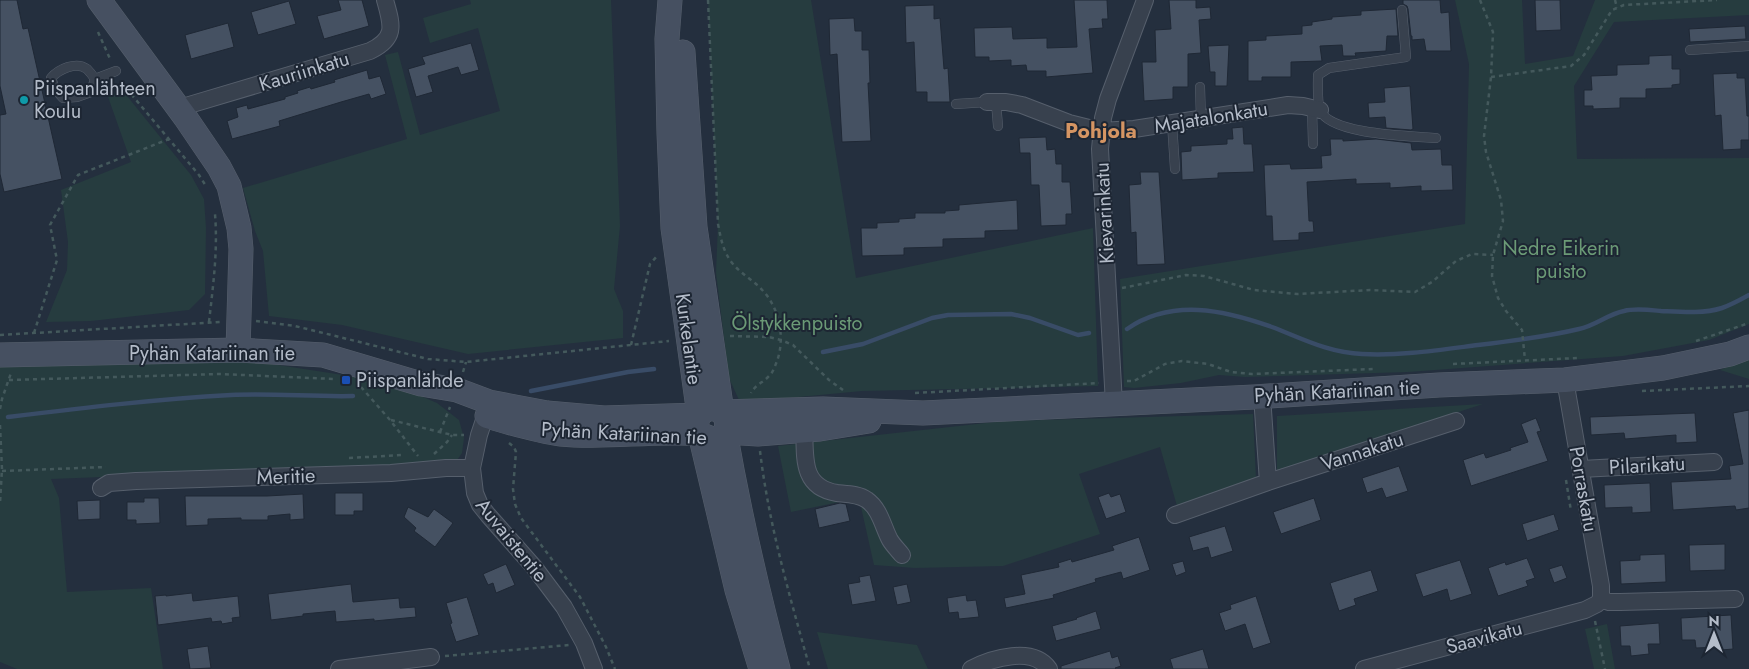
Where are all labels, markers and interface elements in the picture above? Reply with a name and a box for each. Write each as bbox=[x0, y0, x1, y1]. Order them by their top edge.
street label: Kauriinkatu bbox=[255, 44, 353, 99]
place label: Piispanlähteen Koulu bbox=[34, 74, 156, 126]
marker: Piispanlähteen Koulu bbox=[18, 94, 30, 106]
street label: Majatalonkatu bbox=[1152, 94, 1270, 141]
district label: Pohjola bbox=[1065, 116, 1137, 146]
street label: Kievarinkatu bbox=[1087, 162, 1122, 264]
park label: Nedre Eikerin puisto bbox=[1502, 234, 1620, 286]
street label: Kurkelantie bbox=[668, 292, 709, 387]
park label: Ölstykkenpuisto bbox=[731, 309, 863, 338]
street label: Pyhän Katariinan tie bbox=[129, 339, 295, 368]
place label: Piispanlähde bbox=[356, 366, 463, 395]
street label: Pyhän Katariinan tie bbox=[1253, 373, 1421, 410]
marker: Piispanlähde bbox=[340, 374, 352, 386]
street label: Pyhän Katariinan tie bbox=[540, 415, 708, 452]
street label: Vannakatu bbox=[1317, 425, 1407, 478]
street label: Porraskatu bbox=[1562, 444, 1605, 534]
street label: Pilarikatu bbox=[1608, 449, 1686, 482]
street label: Meritie bbox=[256, 461, 316, 492]
street label: Auvaistentie bbox=[469, 492, 555, 589]
north arrow bbox=[1689, 609, 1739, 659]
text: N bbox=[1708, 611, 1720, 631]
street label: Saavikatu bbox=[1443, 613, 1525, 662]

